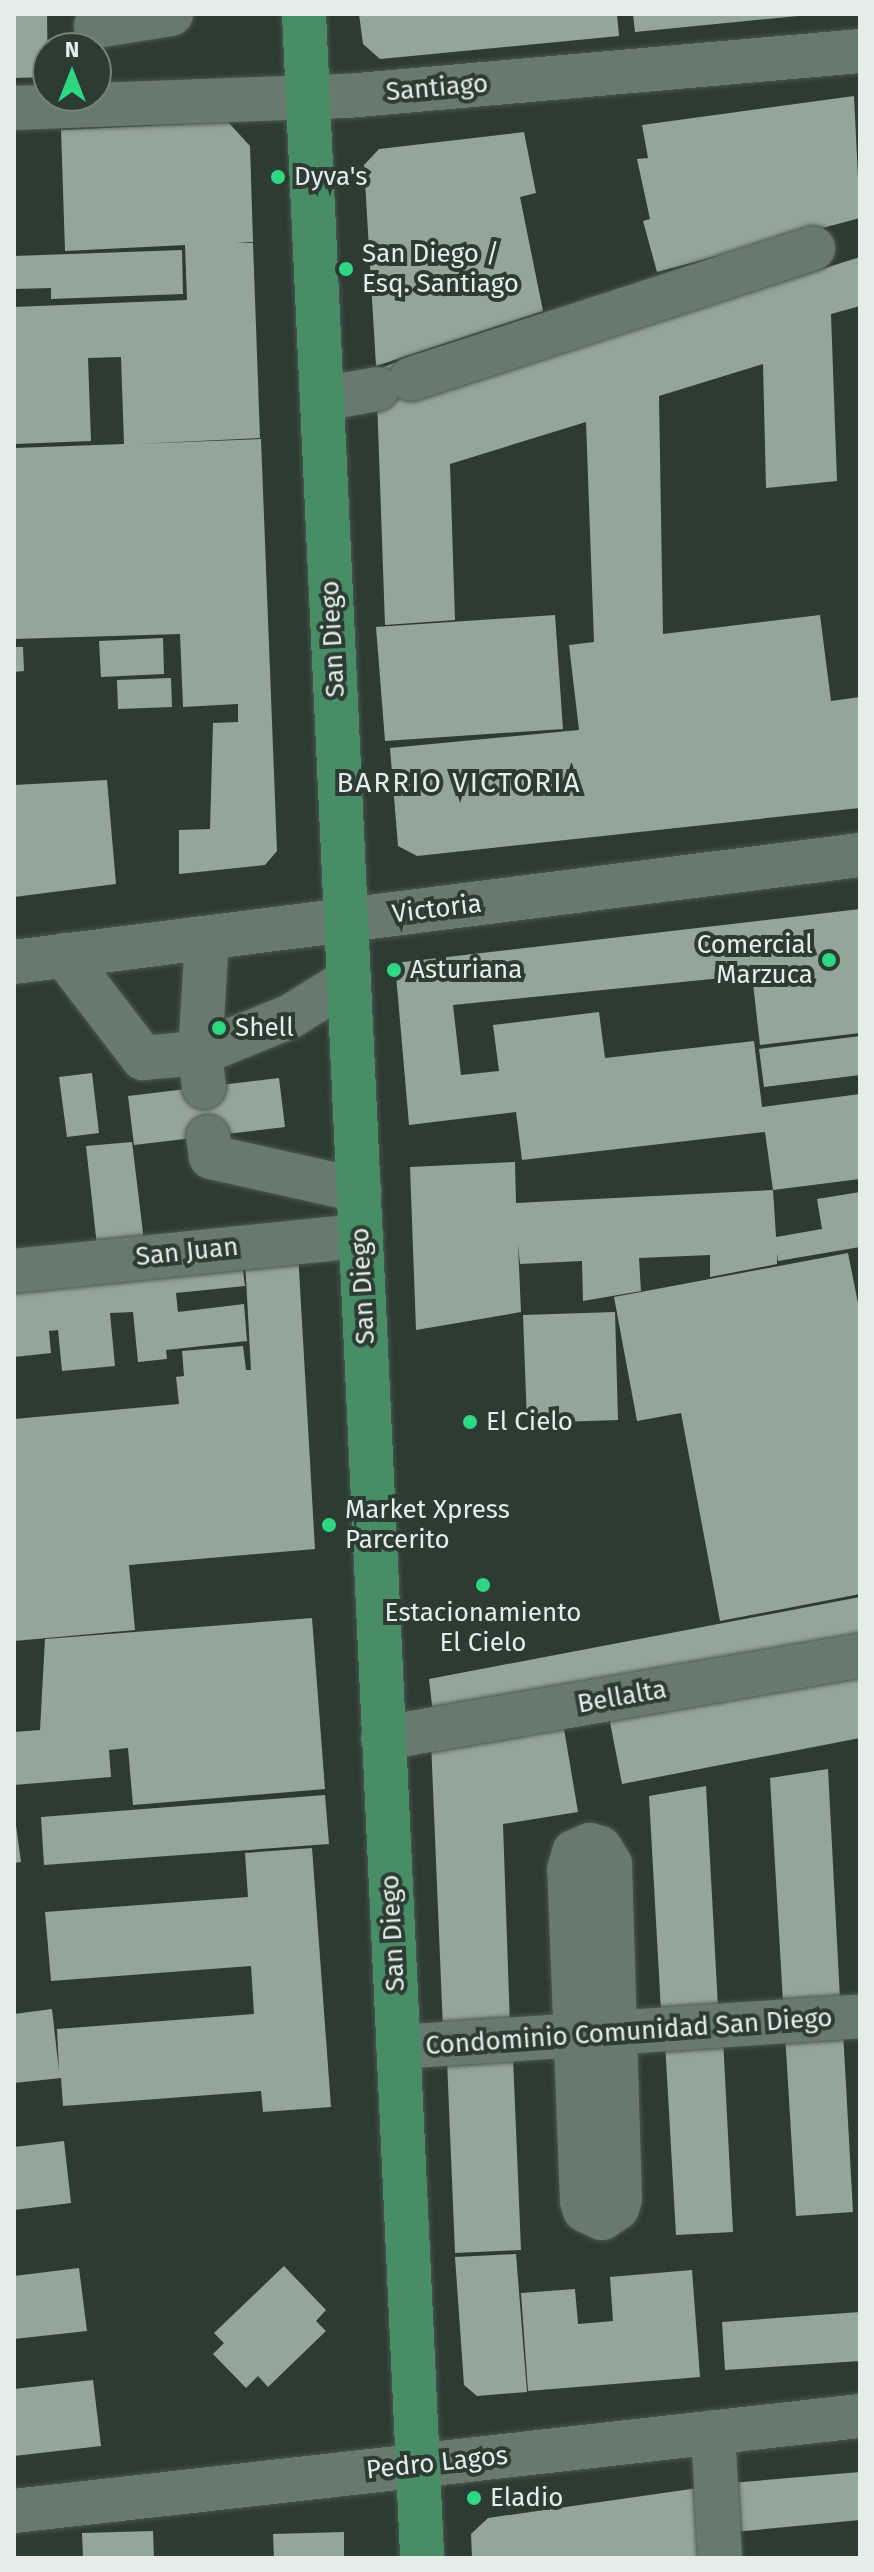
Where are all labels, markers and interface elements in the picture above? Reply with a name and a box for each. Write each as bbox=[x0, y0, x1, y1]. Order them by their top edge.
north arrow bbox=[32, 32, 112, 112]
text: N bbox=[65, 36, 79, 63]
street label: Santiago bbox=[385, 68, 489, 108]
place label: Dyva's bbox=[294, 161, 367, 193]
marker: Dyva's bbox=[269, 168, 287, 186]
place label: San Diego / Esq. Santiago bbox=[362, 238, 519, 300]
marker: San Diego / Esq. Santiago bbox=[337, 260, 355, 278]
street label: San Diego bbox=[314, 580, 352, 698]
district label: BARRIO VICTORIA bbox=[336, 766, 582, 800]
street label: Victoria bbox=[390, 888, 484, 930]
place label: Comercial Marzuca bbox=[697, 929, 813, 990]
marker: Comercial Marzuca bbox=[820, 951, 838, 969]
place label: Asturiana bbox=[410, 954, 522, 986]
marker: Asturiana bbox=[385, 961, 403, 979]
place label: Shell bbox=[235, 1012, 294, 1044]
marker: Shell bbox=[210, 1019, 228, 1037]
street label: San Diego bbox=[344, 1227, 382, 1345]
street label: San Juan bbox=[134, 1231, 240, 1273]
place label: El Cielo bbox=[486, 1406, 573, 1438]
marker: El Cielo bbox=[461, 1413, 479, 1431]
place label: Market Xpress Parcerito bbox=[345, 1494, 510, 1556]
marker: Market Xpress Parcerito bbox=[320, 1516, 338, 1534]
marker: Estacionamiento El Cielo bbox=[474, 1576, 492, 1594]
place label: Estacionamiento El Cielo bbox=[385, 1597, 581, 1658]
street label: Bellalta bbox=[575, 1674, 669, 1720]
street label: San Diego bbox=[374, 1874, 412, 1992]
street label: Condominio Comunidad San Diego bbox=[425, 2002, 833, 2062]
street label: Pedro Lagos bbox=[365, 2440, 509, 2486]
place label: Eladio bbox=[490, 2482, 563, 2514]
marker: Eladio bbox=[465, 2489, 483, 2507]

